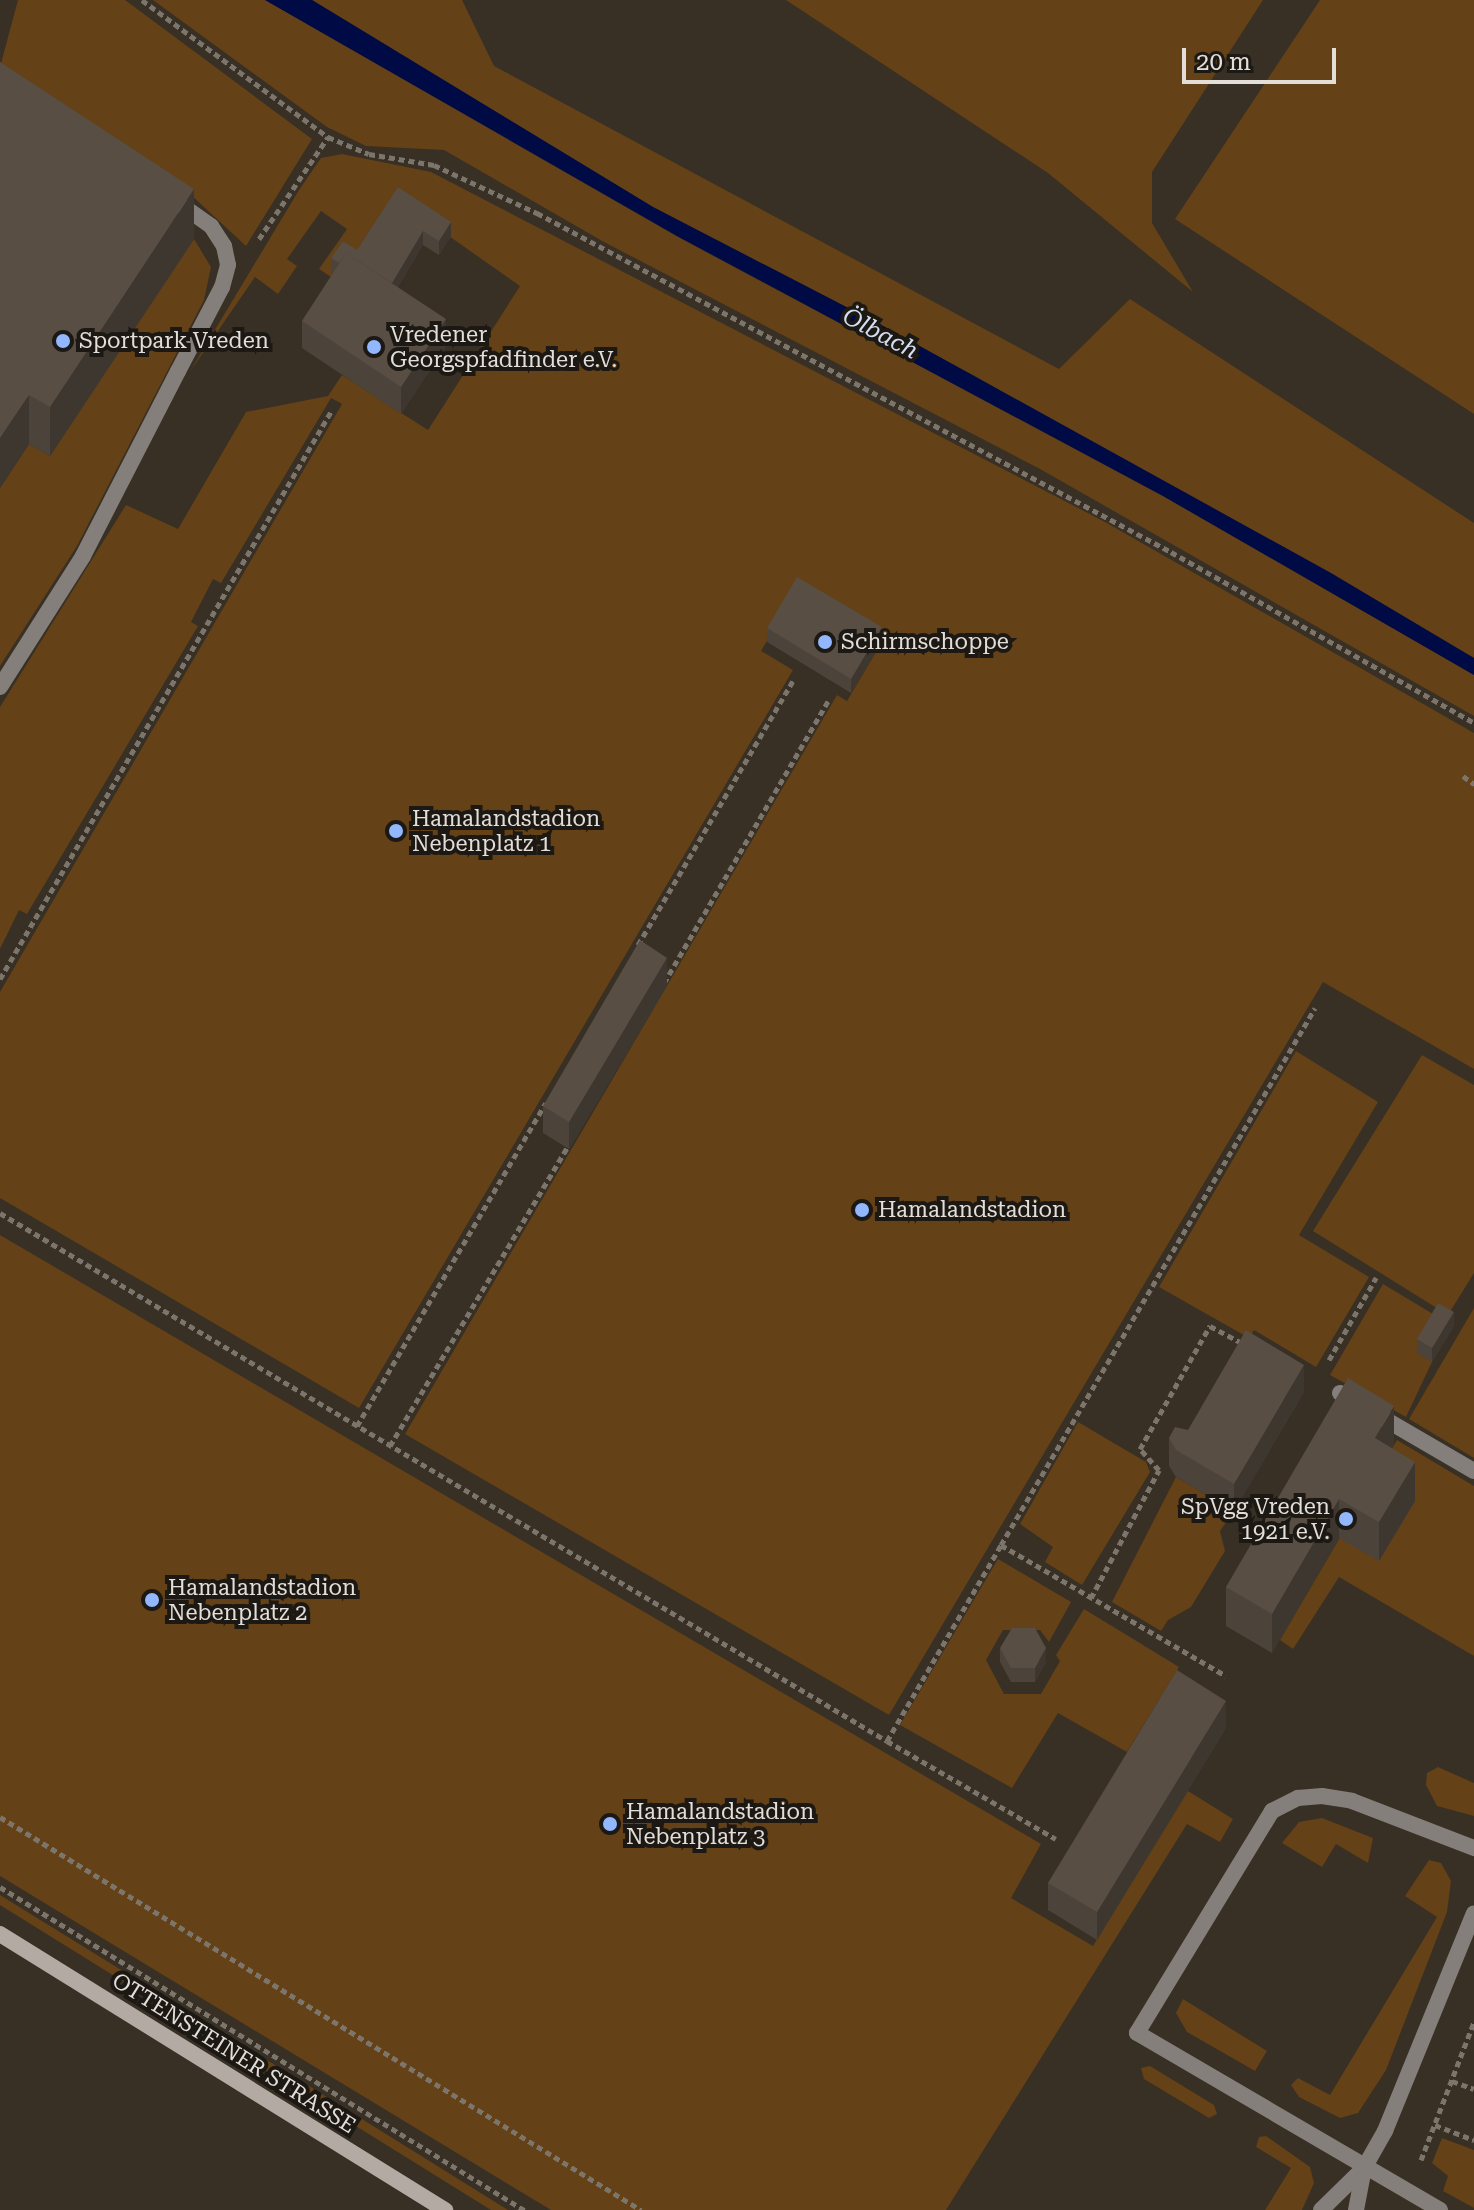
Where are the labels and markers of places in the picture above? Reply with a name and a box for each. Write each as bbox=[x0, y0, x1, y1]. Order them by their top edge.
place label: Vredener Georgspfadfinder e.V. bbox=[390, 321, 617, 372]
place label: Sportpark Vreden bbox=[79, 328, 269, 354]
marker: Sportpark Vreden bbox=[54, 332, 72, 350]
marker: Vredener Georgspfadfinder e.V. bbox=[365, 338, 383, 356]
place label: Schirmschoppe bbox=[841, 629, 1009, 655]
marker: Schirmschoppe bbox=[816, 633, 834, 651]
place label: Hamalandstadion Nebenplatz 1 bbox=[412, 805, 600, 856]
marker: Hamalandstadion Nebenplatz 1 bbox=[387, 822, 405, 840]
place label: Hamalandstadion bbox=[878, 1197, 1066, 1223]
marker: Hamalandstadion bbox=[853, 1201, 871, 1219]
place label: SpVgg Vreden 1921 e.V. bbox=[1181, 1493, 1330, 1544]
marker: SpVgg Vreden 1921 e.V. bbox=[1337, 1510, 1355, 1528]
place label: Hamalandstadion Nebenplatz 2 bbox=[168, 1574, 356, 1626]
marker: Hamalandstadion Nebenplatz 2 bbox=[143, 1591, 161, 1609]
place label: Hamalandstadion Nebenplatz 3 bbox=[626, 1798, 814, 1850]
marker: Hamalandstadion Nebenplatz 3 bbox=[601, 1815, 619, 1833]

